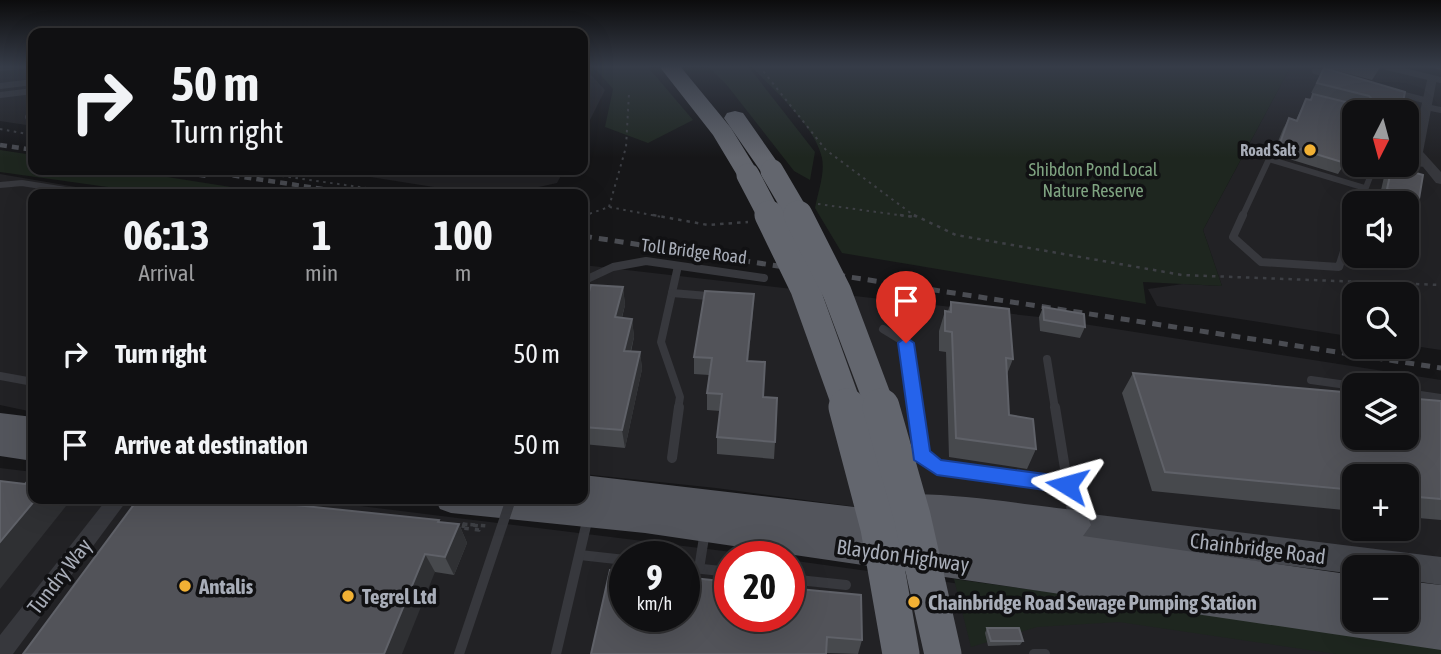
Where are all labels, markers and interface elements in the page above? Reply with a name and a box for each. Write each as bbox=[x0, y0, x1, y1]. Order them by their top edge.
text: 50 m bbox=[171, 55, 259, 111]
icon: right bbox=[56, 56, 147, 147]
north arrow bbox=[1342, 100, 1419, 177]
map controls bbox=[1342, 100, 1419, 632]
text: Turn right bbox=[171, 113, 284, 150]
place label: Road Salt bbox=[1240, 141, 1296, 159]
marker: Road Salt bbox=[1302, 142, 1318, 158]
park label: Shibdon Pond Local Nature Reserve bbox=[1028, 159, 1158, 201]
button: sound bbox=[1342, 191, 1419, 268]
text: 06:13 bbox=[123, 211, 210, 259]
text: 1 bbox=[312, 211, 331, 259]
text: 100 bbox=[433, 211, 493, 259]
street label: Toll Bridge Road bbox=[640, 234, 748, 268]
text: Arrival bbox=[138, 260, 195, 286]
text: min bbox=[305, 260, 338, 286]
text: m bbox=[455, 260, 471, 286]
pin bbox=[876, 271, 936, 343]
icon: arrive bbox=[887, 282, 925, 320]
button: search bbox=[1342, 282, 1419, 359]
icon: right bbox=[56, 335, 94, 373]
text: Turn right bbox=[115, 339, 206, 369]
text: 50 m bbox=[513, 339, 560, 369]
button: layers bbox=[1342, 373, 1419, 450]
icon: arrive bbox=[56, 426, 94, 464]
text: Arrive at destination bbox=[115, 430, 308, 460]
text: 50 m bbox=[513, 430, 560, 460]
position arrow bbox=[1030, 448, 1104, 522]
button: + bbox=[1342, 464, 1419, 541]
street label: Chainbridge Road bbox=[1189, 528, 1327, 568]
street label: Tundry Way bbox=[22, 533, 96, 619]
street label: Blaydon Highway bbox=[835, 534, 971, 576]
speed limit sign: 20 bbox=[714, 541, 805, 632]
button: − bbox=[1342, 555, 1419, 632]
text: 9 bbox=[646, 557, 663, 597]
place label: Antalis bbox=[198, 574, 254, 598]
marker: Antalis bbox=[177, 578, 193, 594]
place label: Tegrel Ltd bbox=[362, 584, 437, 608]
marker: Tegrel Ltd bbox=[340, 588, 356, 604]
place label: Chainbridge Road Sewage Pumping Station bbox=[928, 590, 1257, 614]
text: km/h bbox=[637, 593, 672, 614]
marker: Chainbridge Road Sewage Pumping Station bbox=[906, 594, 922, 610]

